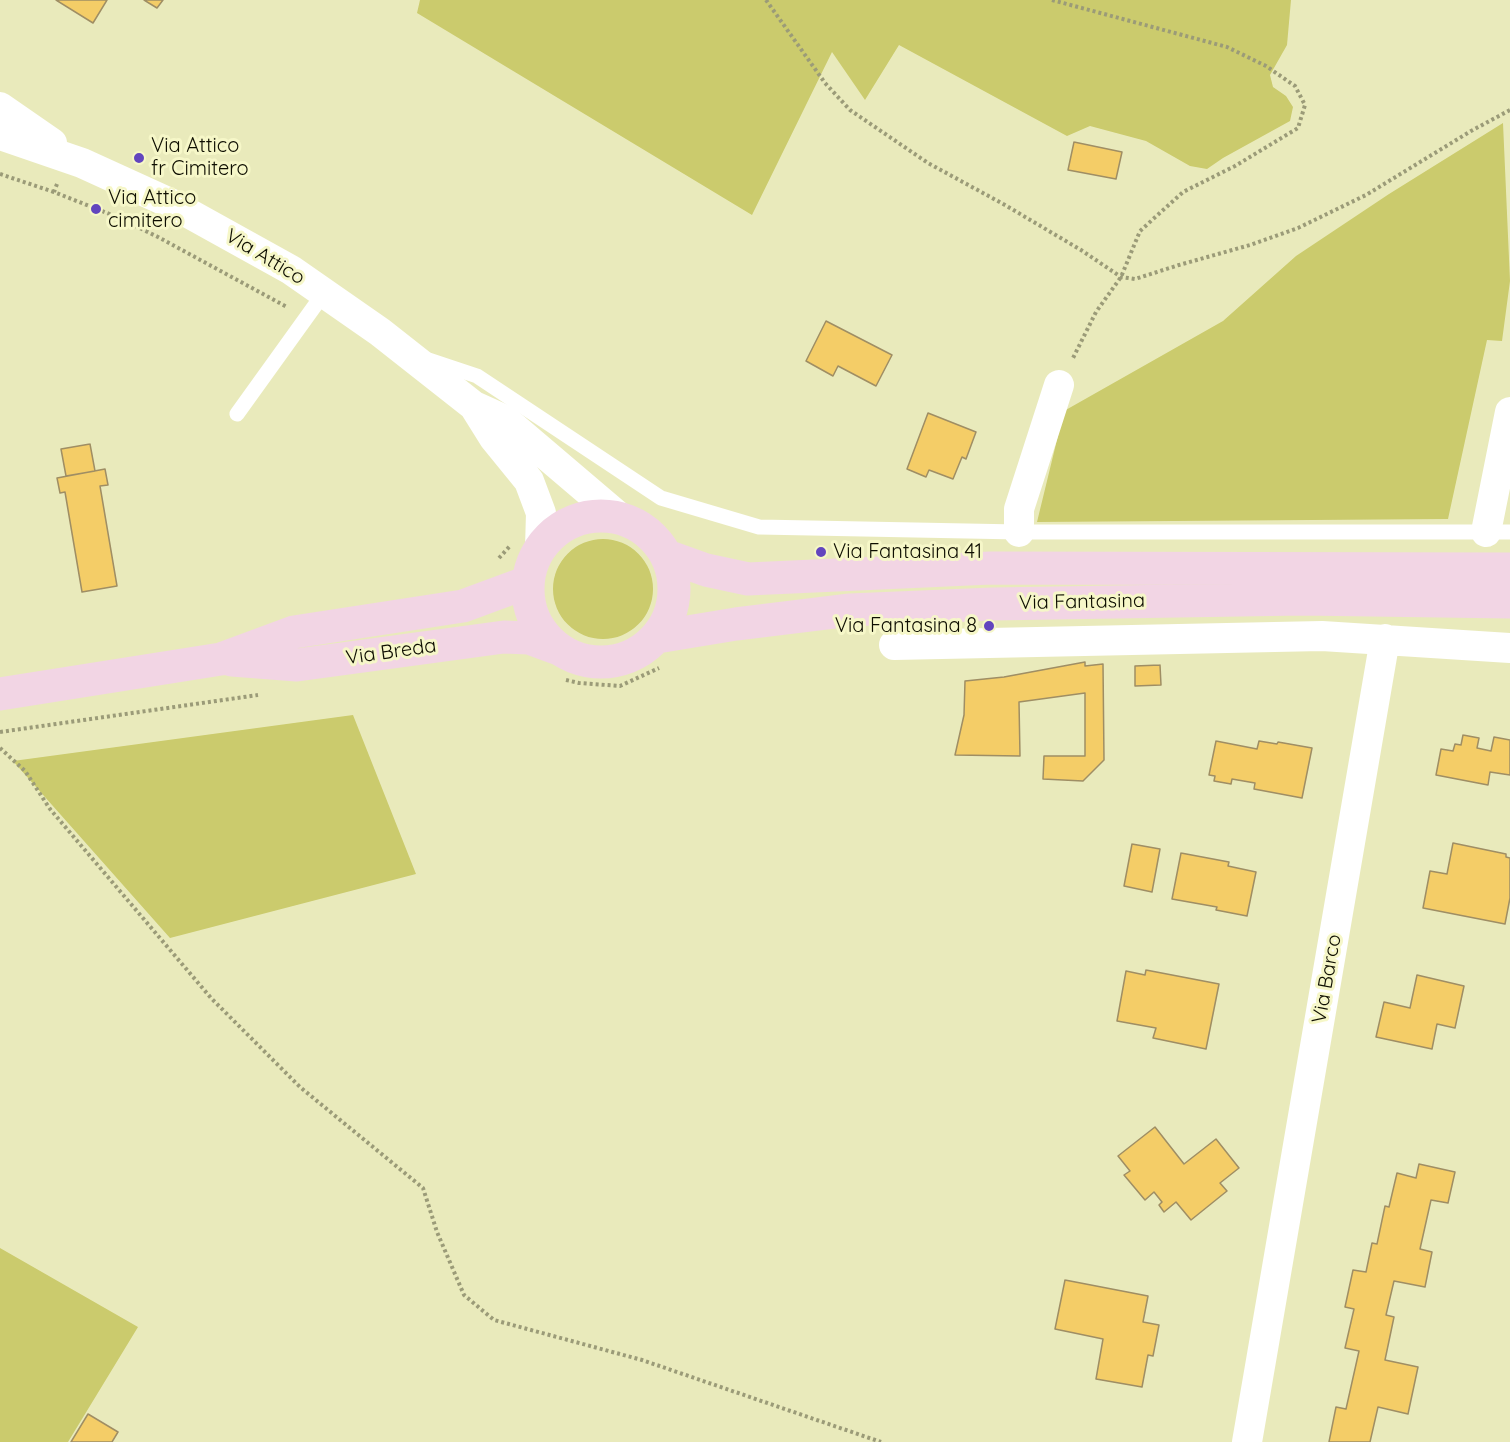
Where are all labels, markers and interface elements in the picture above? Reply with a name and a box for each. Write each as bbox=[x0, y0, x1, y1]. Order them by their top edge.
place label: Via Attico fr Cimitero bbox=[151, 134, 249, 181]
marker: Via Attico fr Cimitero bbox=[132, 151, 146, 165]
place label: Via Attico cimitero bbox=[108, 186, 196, 233]
marker: Via Attico cimitero bbox=[89, 202, 103, 216]
street label: Via Attico bbox=[221, 224, 309, 290]
place label: Via Fantasina 41 bbox=[833, 540, 982, 564]
marker: Via Fantasina 41 bbox=[814, 545, 828, 559]
street label: Via Fantasina bbox=[1019, 589, 1145, 615]
place label: Via Fantasina 8 bbox=[835, 614, 977, 638]
marker: Via Fantasina 8 bbox=[982, 619, 996, 633]
street label: Via Breda bbox=[344, 634, 438, 670]
street label: Via Barco bbox=[1307, 933, 1347, 1025]

